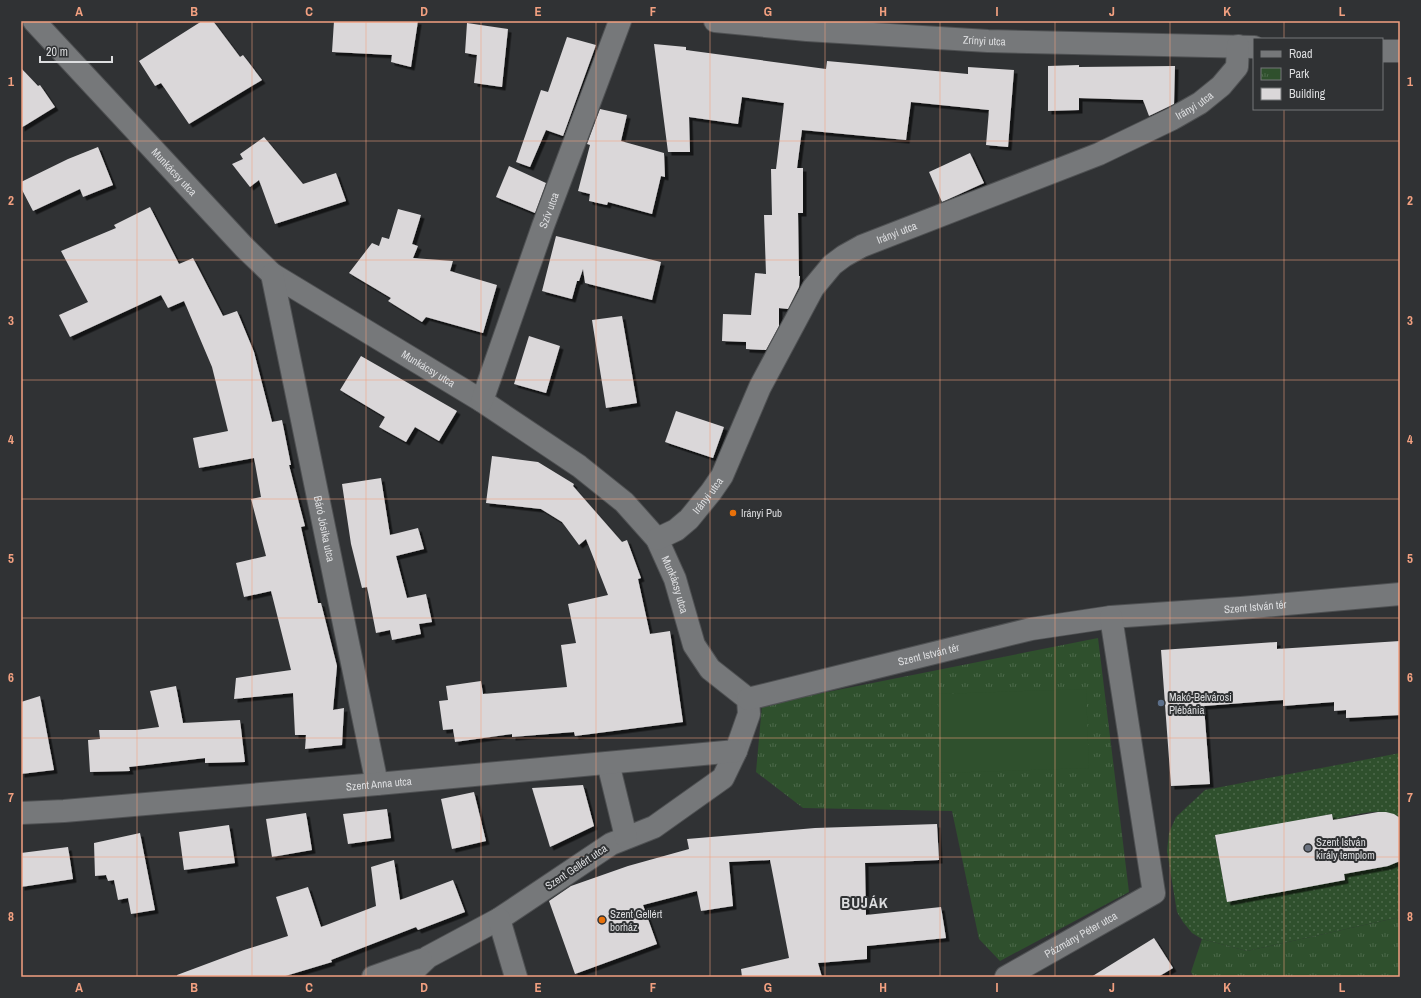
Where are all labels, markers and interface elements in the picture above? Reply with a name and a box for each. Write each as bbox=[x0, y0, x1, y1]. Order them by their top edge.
text: A bbox=[75, 3, 83, 20]
text: B bbox=[190, 3, 198, 20]
text: C bbox=[305, 3, 313, 20]
text: D bbox=[420, 3, 428, 20]
text: E bbox=[534, 3, 542, 20]
text: F bbox=[650, 3, 657, 20]
text: G bbox=[764, 3, 772, 20]
text: H bbox=[879, 3, 887, 20]
text: I bbox=[996, 3, 999, 20]
text: J bbox=[1109, 3, 1115, 20]
text: K bbox=[1223, 3, 1231, 20]
text: L bbox=[1339, 3, 1346, 20]
street label: Zrínyi utca bbox=[962, 32, 1006, 48]
scale bar bbox=[40, 38, 112, 64]
legend bbox=[1253, 38, 1383, 110]
text: 20 m bbox=[46, 44, 68, 60]
text: Road bbox=[1289, 46, 1313, 62]
text: Park bbox=[1289, 66, 1309, 82]
text: 1 bbox=[8, 73, 14, 90]
text: 1 bbox=[1407, 73, 1413, 90]
text: Building bbox=[1289, 86, 1326, 102]
street label: Irányi utca bbox=[1173, 88, 1216, 123]
street label: Munkácsy utca bbox=[149, 145, 200, 199]
street label: Szív utca bbox=[536, 191, 562, 230]
text: 2 bbox=[8, 192, 14, 209]
text: 2 bbox=[1407, 192, 1413, 209]
street label: Irányi utca bbox=[874, 218, 919, 247]
text: 3 bbox=[8, 312, 14, 329]
text: 3 bbox=[1407, 312, 1413, 329]
street label: Munkácsy utca bbox=[399, 347, 458, 390]
text: 4 bbox=[8, 431, 14, 448]
text: 4 bbox=[1407, 431, 1413, 448]
street label: Irányi utca bbox=[689, 475, 726, 517]
street label: Báró Jósika utca bbox=[311, 494, 338, 563]
place label: Irányi Pub bbox=[741, 506, 782, 520]
marker: Irányi Pub bbox=[728, 508, 738, 518]
text: 5 bbox=[8, 550, 14, 567]
text: 5 bbox=[1407, 550, 1413, 567]
street label: Munkácsy utca bbox=[658, 554, 692, 615]
street label: Szent István tér bbox=[1223, 597, 1287, 616]
street label: Szent István tér bbox=[896, 640, 961, 669]
text: 6 bbox=[8, 669, 14, 686]
text: 6 bbox=[1407, 669, 1413, 686]
place label: Makó-Belvárosi Plébánia bbox=[1169, 690, 1232, 717]
marker: Makó-Belvárosi Plébánia bbox=[1156, 698, 1166, 708]
street label: Szent Anna utca bbox=[345, 774, 412, 794]
text: 7 bbox=[8, 789, 14, 806]
text: 7 bbox=[1407, 789, 1413, 806]
place label: Szent István király templom bbox=[1316, 835, 1375, 862]
street label: Szent Gellért utca bbox=[542, 841, 610, 893]
marker: Szent István király templom bbox=[1303, 843, 1313, 853]
district label: BUJÁK bbox=[841, 892, 889, 913]
place label: Szent Gellért borház bbox=[610, 907, 663, 934]
text: 8 bbox=[8, 908, 14, 925]
street label: Pázmány Péter utca bbox=[1042, 908, 1120, 961]
text: 8 bbox=[1407, 908, 1413, 925]
marker: Szent Gellért borház bbox=[597, 915, 607, 925]
text: A bbox=[75, 979, 83, 996]
text: B bbox=[190, 979, 198, 996]
text: C bbox=[305, 979, 313, 996]
text: D bbox=[420, 979, 428, 996]
text: E bbox=[534, 979, 542, 996]
text: F bbox=[650, 979, 657, 996]
text: G bbox=[764, 979, 772, 996]
text: H bbox=[879, 979, 887, 996]
text: I bbox=[996, 979, 999, 996]
text: J bbox=[1109, 979, 1115, 996]
text: K bbox=[1223, 979, 1231, 996]
text: L bbox=[1339, 979, 1346, 996]

